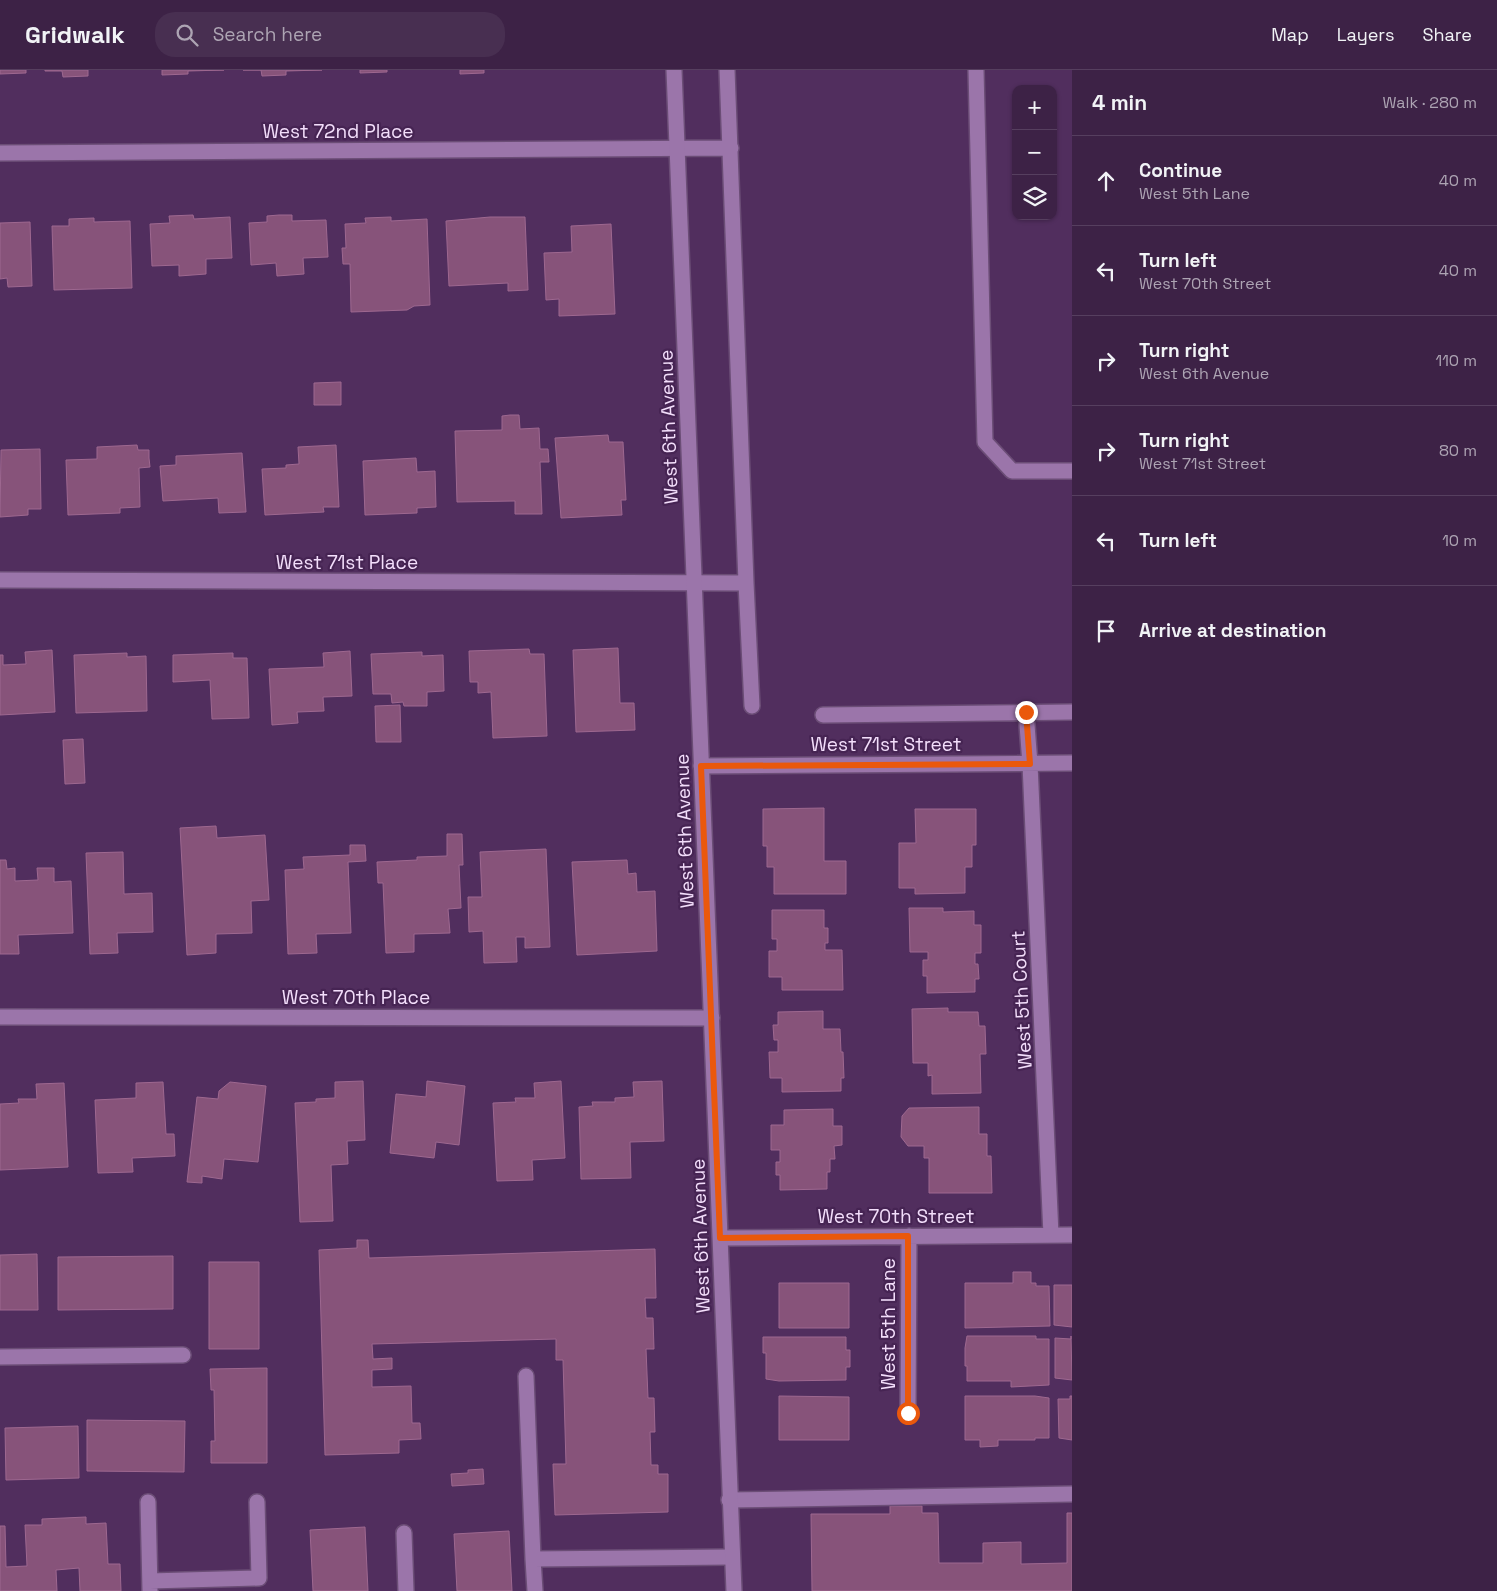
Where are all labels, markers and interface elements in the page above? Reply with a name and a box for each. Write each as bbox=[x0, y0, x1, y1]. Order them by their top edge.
search box bbox=[155, 12, 505, 57]
text: Gridwalk bbox=[25, 19, 125, 50]
icon: search bbox=[173, 21, 201, 49]
text: Search here bbox=[213, 22, 322, 47]
text: Map bbox=[1271, 23, 1309, 46]
text: Layers bbox=[1337, 23, 1394, 46]
text: Share bbox=[1422, 23, 1472, 46]
map controls bbox=[1012, 85, 1057, 220]
button: + bbox=[1012, 85, 1057, 130]
text: 4 min bbox=[1092, 89, 1147, 116]
text: Walk · 280 m bbox=[1382, 92, 1477, 113]
street label: West 72nd Place bbox=[262, 119, 414, 144]
button: − bbox=[1012, 130, 1057, 175]
text: Continue bbox=[1139, 158, 1222, 183]
icon: ahead bbox=[1092, 167, 1120, 195]
text: 40 m bbox=[1439, 170, 1477, 191]
button: layers bbox=[1012, 175, 1057, 220]
text: West 5th Lane bbox=[1139, 183, 1250, 204]
text: Turn left bbox=[1139, 248, 1217, 273]
icon: left bbox=[1092, 257, 1120, 285]
text: 40 m bbox=[1439, 260, 1477, 281]
text: West 70th Street bbox=[1139, 273, 1271, 294]
text: Turn right bbox=[1139, 338, 1229, 363]
icon: right bbox=[1092, 347, 1120, 375]
street label: West 6th Avenue bbox=[653, 349, 684, 505]
text: 110 m bbox=[1435, 350, 1477, 371]
text: West 6th Avenue bbox=[1139, 363, 1269, 384]
text: Turn right bbox=[1139, 428, 1229, 453]
icon: right bbox=[1092, 437, 1120, 465]
text: 80 m bbox=[1439, 440, 1477, 461]
text: West 71st Street bbox=[1139, 453, 1266, 474]
icon: left bbox=[1092, 527, 1120, 555]
text: Turn left bbox=[1139, 528, 1217, 553]
text: 10 m bbox=[1442, 530, 1477, 551]
street label: West 71st Place bbox=[276, 550, 418, 575]
icon: arrive bbox=[1092, 617, 1120, 645]
text: Arrive at destination bbox=[1139, 618, 1327, 643]
route end bbox=[1015, 701, 1038, 724]
street label: West 71st Street bbox=[811, 732, 961, 757]
street label: West 6th Avenue bbox=[669, 753, 700, 909]
street label: West 5th Court bbox=[1005, 930, 1038, 1070]
street label: West 70th Place bbox=[282, 985, 430, 1010]
street label: West 6th Avenue bbox=[685, 1158, 716, 1314]
street label: West 70th Street bbox=[817, 1204, 975, 1229]
street label: West 5th Lane bbox=[876, 1258, 901, 1390]
route start bbox=[897, 1402, 920, 1425]

